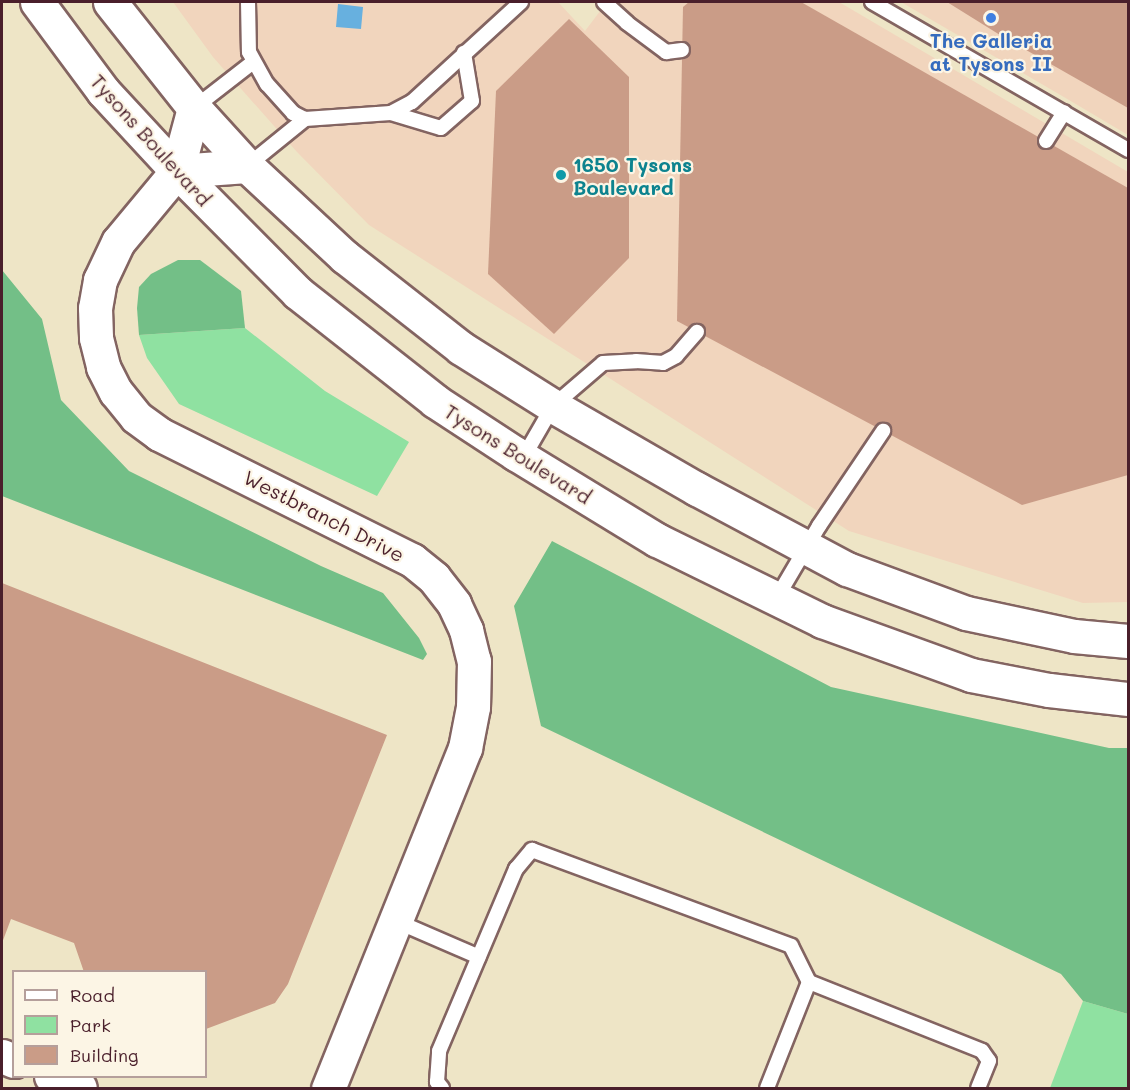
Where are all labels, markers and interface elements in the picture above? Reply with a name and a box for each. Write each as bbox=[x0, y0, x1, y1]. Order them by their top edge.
marker: The Galleria at Tysons II bbox=[984, 11, 998, 25]
place label: The Galleria at Tysons II bbox=[930, 28, 1052, 75]
street label: Tysons Boulevard bbox=[86, 69, 216, 211]
place label: 1650 Tysons Boulevard bbox=[573, 152, 692, 199]
marker: 1650 Tysons Boulevard bbox=[554, 168, 568, 182]
street label: Tysons Boulevard bbox=[440, 399, 596, 509]
street label: Westbranch Drive bbox=[240, 465, 408, 567]
legend bbox=[12, 970, 207, 1078]
text: Road bbox=[70, 983, 115, 1007]
text: Park bbox=[70, 1013, 111, 1037]
text: Building bbox=[70, 1043, 138, 1067]

